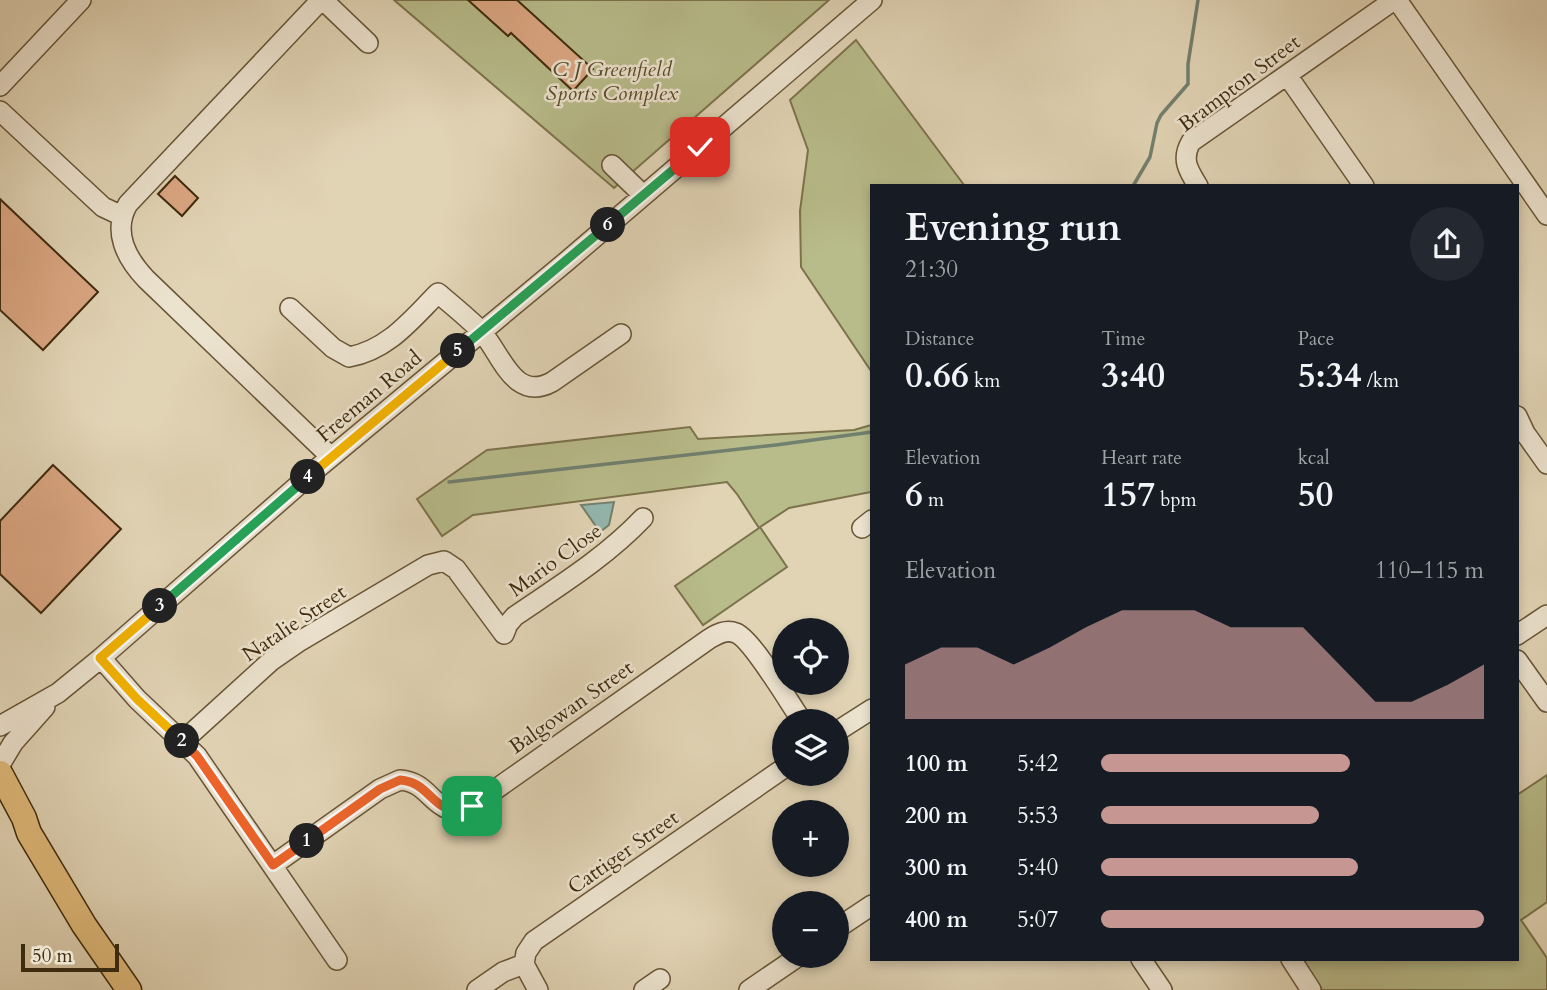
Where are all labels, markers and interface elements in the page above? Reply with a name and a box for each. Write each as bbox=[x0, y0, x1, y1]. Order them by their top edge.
street label: Brampton Street bbox=[1172, 28, 1307, 139]
park label: C J Greenfield Sports Complex bbox=[546, 55, 679, 108]
pin bbox=[670, 117, 730, 177]
icon: check bbox=[681, 128, 719, 166]
text: Evening run bbox=[905, 202, 1121, 254]
button: share bbox=[1410, 207, 1484, 281]
pin: 6 bbox=[590, 208, 626, 243]
text: 6 bbox=[603, 211, 612, 237]
text: 21:30 bbox=[905, 254, 958, 285]
text: Distance bbox=[905, 326, 974, 352]
text: Time bbox=[1101, 326, 1145, 352]
text: Pace bbox=[1298, 326, 1334, 352]
pin: 5 bbox=[440, 334, 476, 368]
text: 5 bbox=[453, 337, 462, 363]
street label: Freeman Road bbox=[310, 344, 428, 449]
text: 0.66 bbox=[905, 352, 969, 400]
text: 3:40 bbox=[1101, 352, 1165, 400]
text: 5:34 bbox=[1298, 352, 1362, 400]
text: km bbox=[969, 368, 1000, 394]
text: /km bbox=[1362, 368, 1399, 394]
text: Elevation bbox=[905, 445, 980, 471]
text: Heart rate bbox=[1101, 445, 1182, 471]
text: kcal bbox=[1298, 445, 1330, 471]
pin: 4 bbox=[290, 460, 326, 494]
text: 4 bbox=[303, 463, 312, 489]
text: 6 bbox=[905, 471, 923, 519]
text: 157 bbox=[1101, 471, 1155, 519]
text: 50 bbox=[1298, 471, 1334, 519]
text: m bbox=[923, 487, 944, 513]
text: bpm bbox=[1155, 487, 1197, 513]
street label: Mario Close bbox=[503, 517, 608, 604]
text: Elevation bbox=[905, 555, 996, 586]
text: 110–115 m bbox=[1375, 555, 1484, 586]
street label: Natalie Street bbox=[237, 578, 352, 669]
pin: 3 bbox=[142, 588, 178, 624]
text: 3 bbox=[155, 592, 164, 618]
map controls bbox=[772, 618, 849, 968]
button: locate bbox=[772, 618, 849, 695]
street label: Balgowan Street bbox=[503, 654, 640, 761]
button: layers bbox=[772, 709, 849, 786]
pin: 2 bbox=[164, 724, 200, 758]
text: 2 bbox=[177, 727, 186, 753]
text: 100 m bbox=[905, 748, 968, 779]
text: 5:42 bbox=[1017, 748, 1058, 779]
pin bbox=[442, 776, 502, 836]
icon: arrive bbox=[453, 787, 491, 825]
button: + bbox=[772, 800, 849, 877]
text: 200 m bbox=[905, 800, 968, 831]
text: 5:53 bbox=[1017, 800, 1058, 831]
street label: Cattiger Street bbox=[562, 803, 685, 901]
pin: 1 bbox=[290, 824, 324, 858]
text: 1 bbox=[302, 827, 311, 853]
text: 300 m bbox=[905, 852, 968, 883]
text: 5:40 bbox=[1017, 852, 1058, 883]
button: − bbox=[772, 891, 849, 968]
text: 400 m bbox=[905, 904, 968, 935]
text: 5:07 bbox=[1017, 904, 1058, 935]
scale bar bbox=[21, 941, 119, 973]
text: 50 m bbox=[32, 943, 73, 969]

